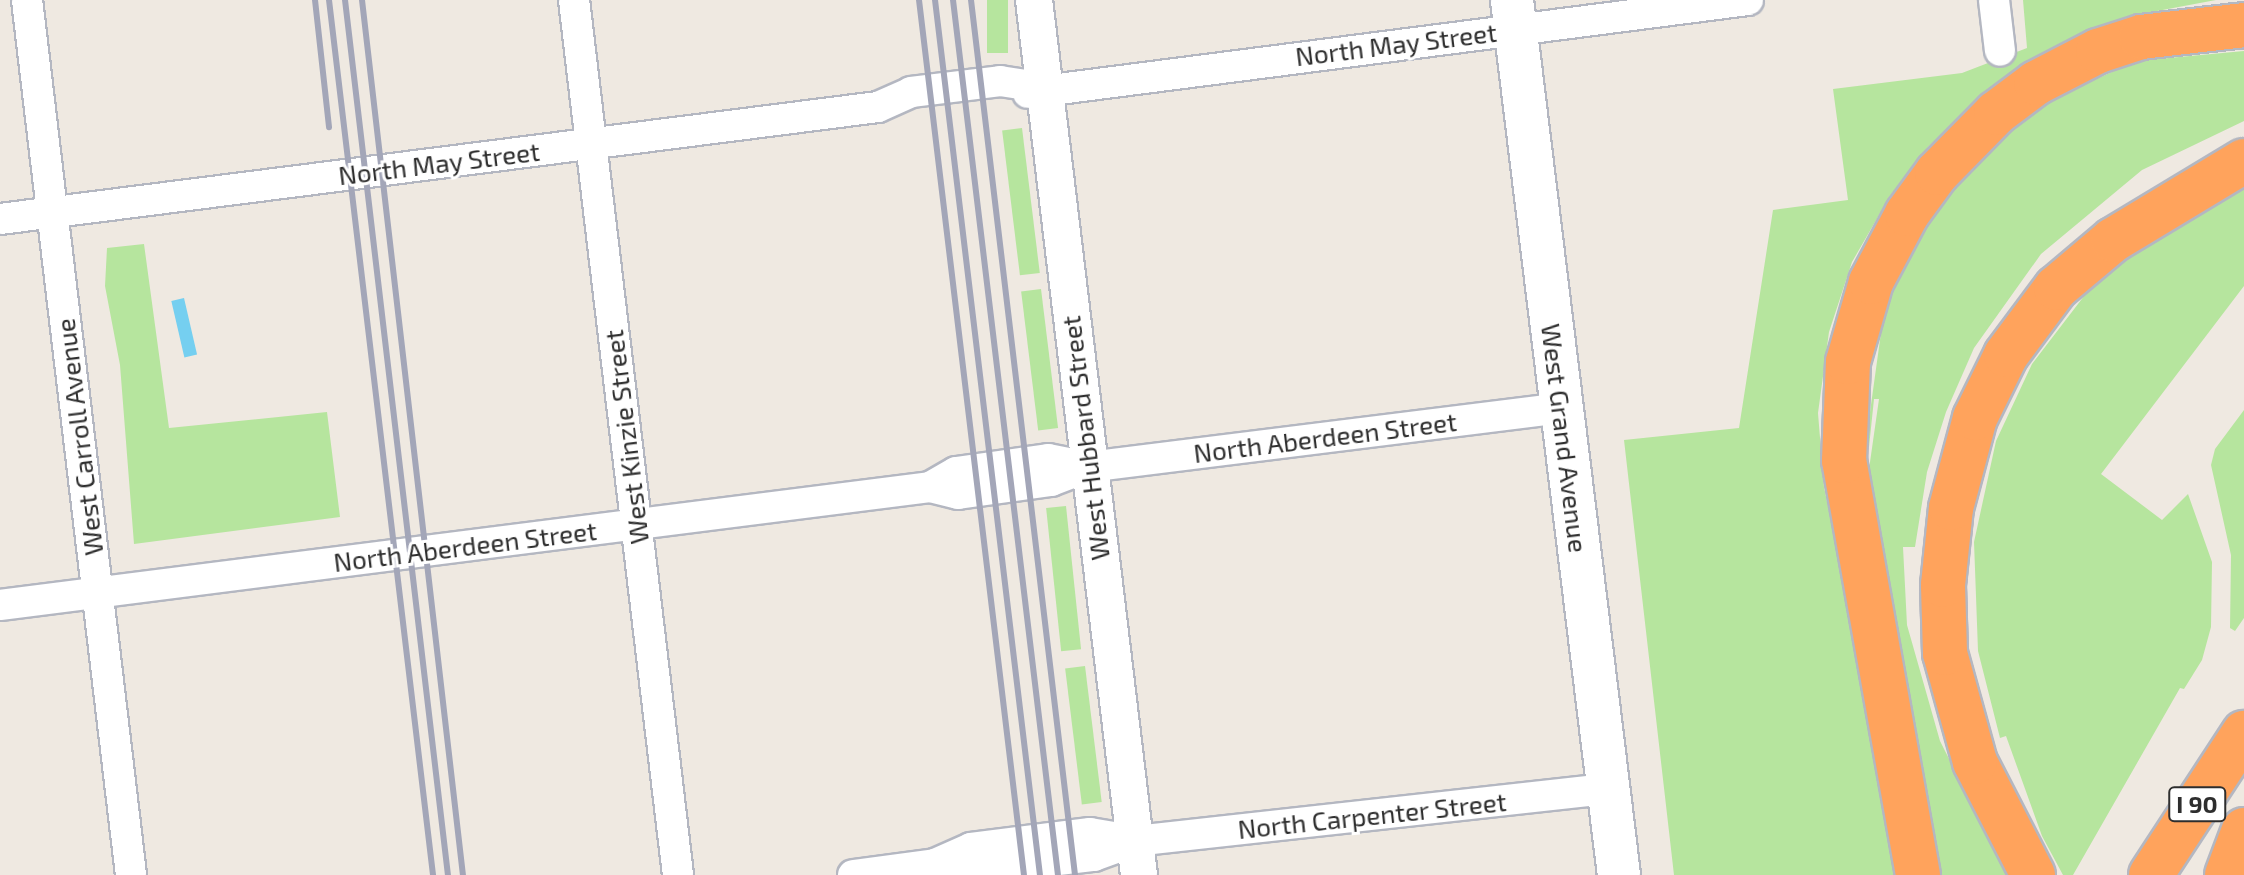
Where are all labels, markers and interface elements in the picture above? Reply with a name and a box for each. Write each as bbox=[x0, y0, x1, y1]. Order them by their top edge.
street label: North May Street bbox=[1293, 16, 1499, 72]
street label: North May Street bbox=[336, 135, 542, 191]
street label: West Hubbard Street bbox=[1055, 314, 1115, 562]
street label: West Carroll Avenue bbox=[49, 316, 109, 558]
street label: West Grand Avenue bbox=[1535, 321, 1595, 555]
street label: West Kinzie Street bbox=[597, 328, 655, 546]
street label: North Aberdeen Street bbox=[1191, 405, 1459, 469]
street label: North Aberdeen Street bbox=[331, 514, 599, 578]
road number: I 90 bbox=[2167, 784, 2227, 824]
street label: North Carpenter Street bbox=[1236, 785, 1508, 845]

